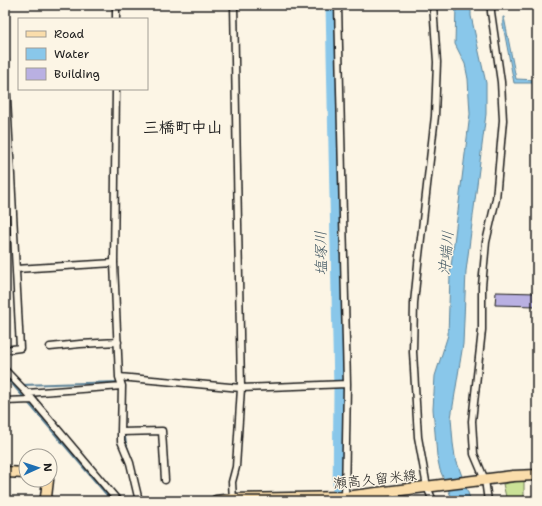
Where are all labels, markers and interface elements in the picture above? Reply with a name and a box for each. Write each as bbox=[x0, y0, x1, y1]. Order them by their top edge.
legend bbox=[18, 18, 148, 90]
text: Road bbox=[54, 26, 85, 42]
text: Water bbox=[54, 46, 90, 62]
text: Building bbox=[54, 66, 100, 82]
district label: 三橋町中山 bbox=[143, 117, 223, 138]
water label: 塩塚川 bbox=[311, 230, 331, 276]
water label: 沖端川 bbox=[434, 230, 458, 276]
north arrow bbox=[18, 448, 58, 488]
text: N bbox=[40, 463, 55, 473]
street label: 瀬高久留米線 bbox=[332, 466, 418, 492]

